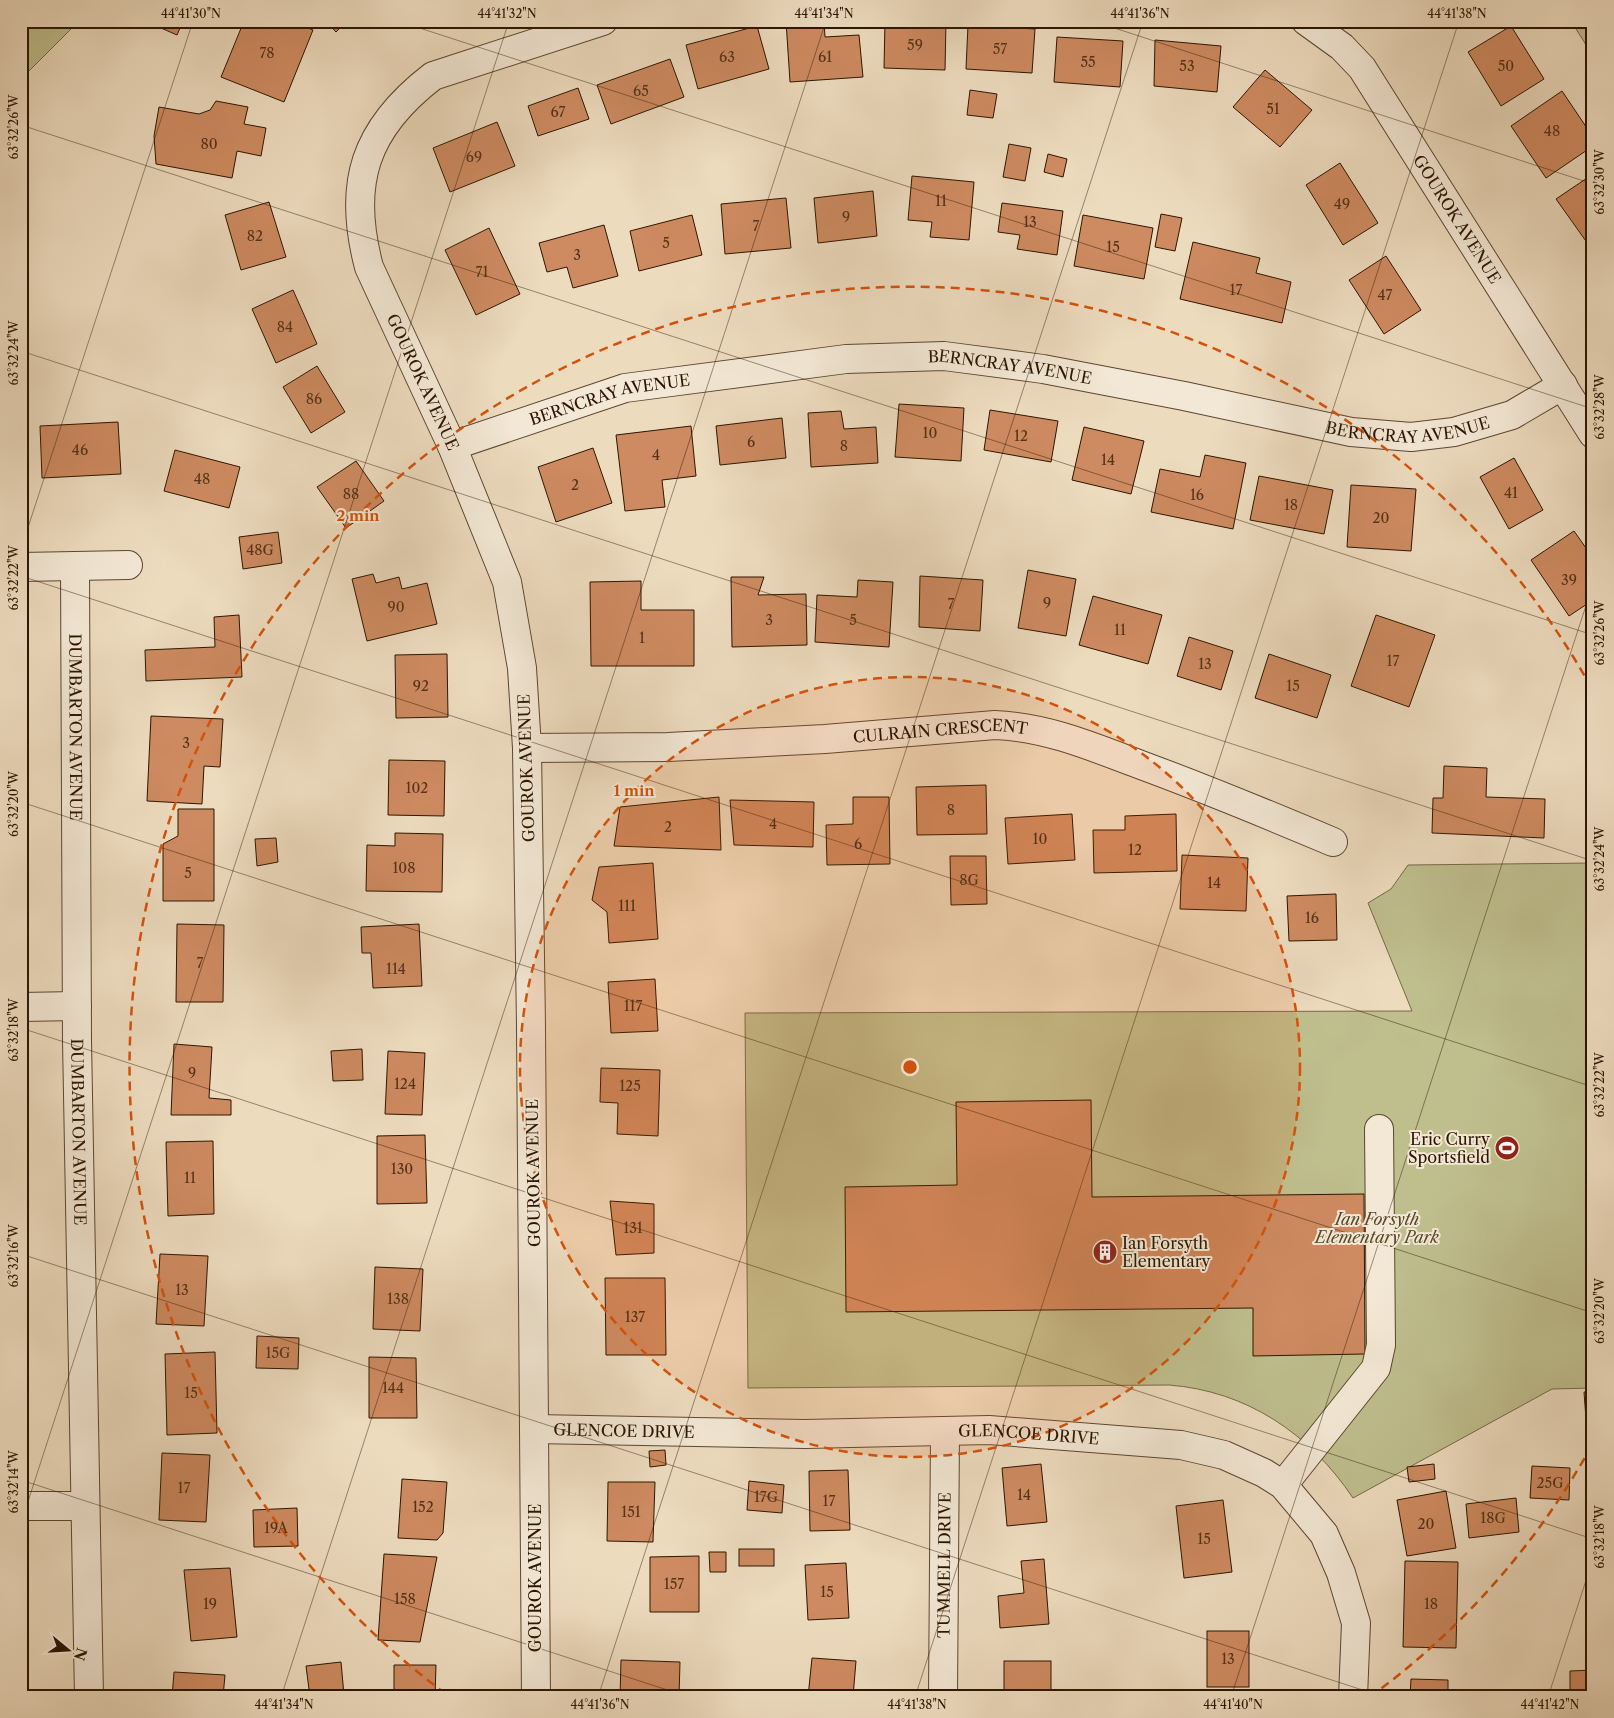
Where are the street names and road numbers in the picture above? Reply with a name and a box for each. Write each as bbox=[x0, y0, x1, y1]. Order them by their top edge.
street label: GOUROK AVENUE bbox=[1409, 151, 1505, 287]
street label: GOUROK AVENUE bbox=[383, 310, 463, 454]
street label: BERNCRAY AVENUE bbox=[927, 345, 1094, 388]
street label: BERNCRAY AVENUE bbox=[527, 370, 691, 429]
street label: BERNCRAY AVENUE bbox=[1324, 412, 1492, 448]
street label: DUMBARTON AVENUE bbox=[65, 633, 86, 821]
street label: GOUROK AVENUE bbox=[513, 693, 539, 843]
street label: CULRAIN CRESCENT bbox=[852, 715, 1029, 747]
street label: DUMBARTON AVENUE bbox=[67, 1038, 90, 1226]
street label: GOUROK AVENUE bbox=[522, 1099, 544, 1247]
street label: GLENCOE DRIVE bbox=[553, 1419, 695, 1442]
street label: GLENCOE DRIVE bbox=[958, 1420, 1100, 1449]
street label: TUMMELL DRIVE bbox=[933, 1492, 955, 1638]
street label: GOUROK AVENUE bbox=[525, 1504, 545, 1652]

